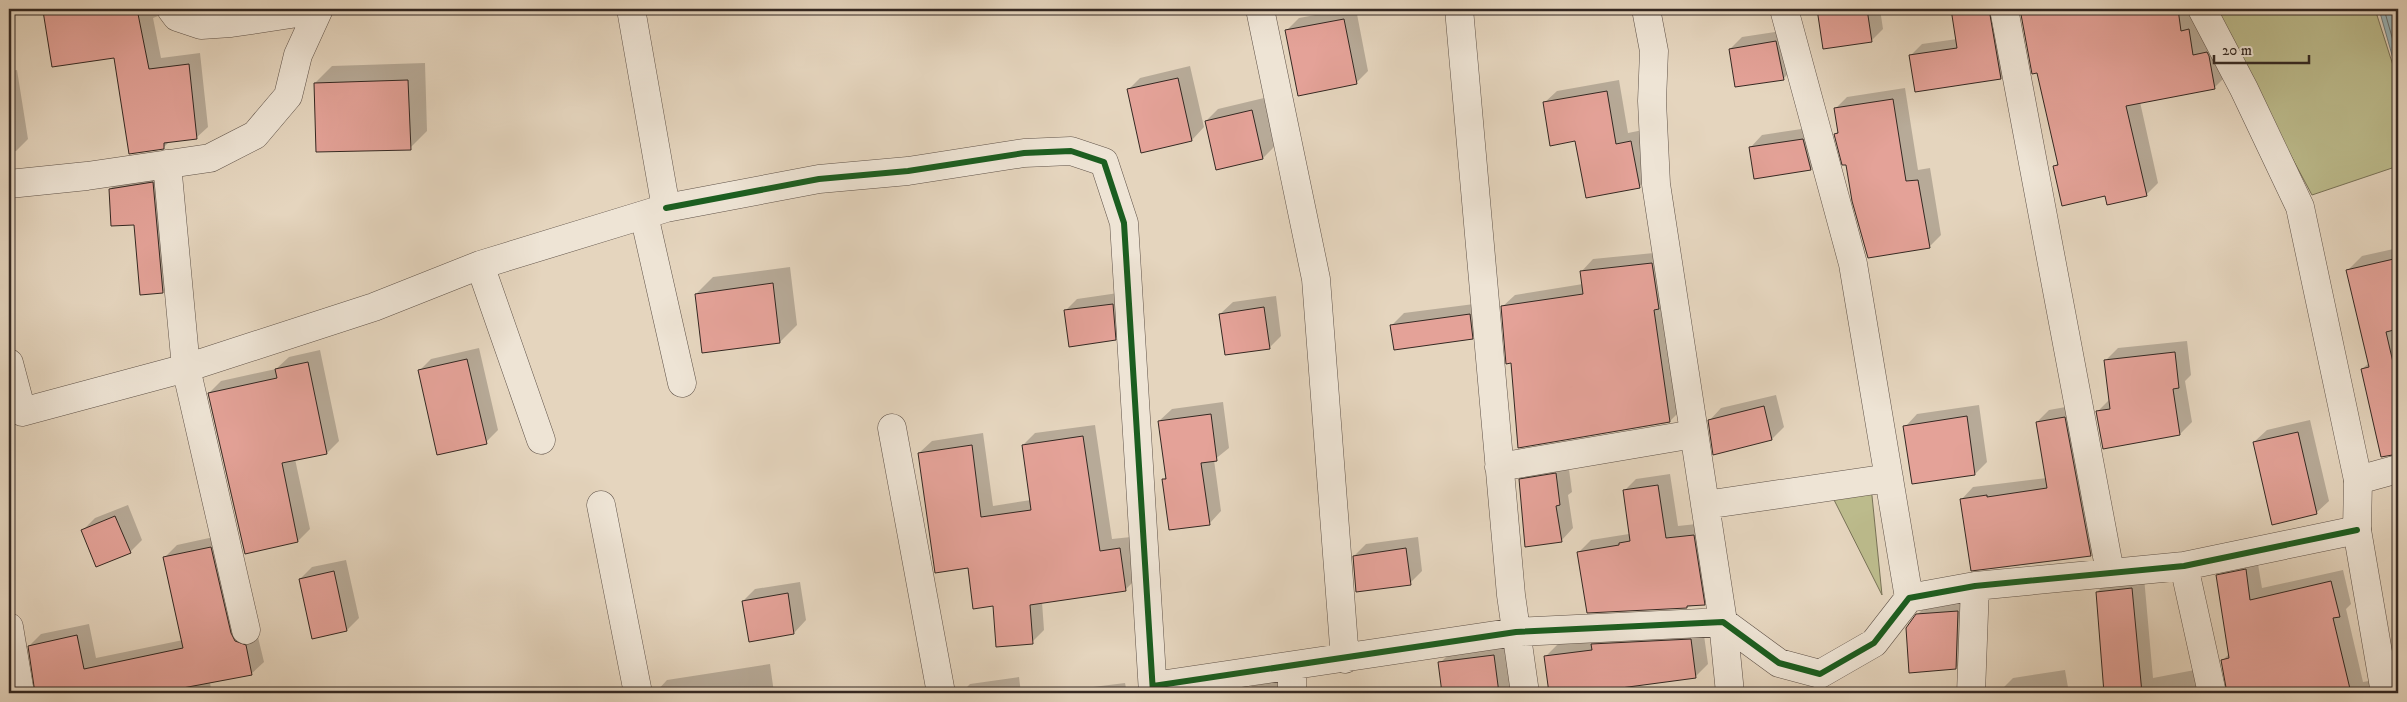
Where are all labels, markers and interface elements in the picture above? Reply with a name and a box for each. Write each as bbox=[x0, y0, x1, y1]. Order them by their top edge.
scale bar bbox=[2214, 32, 2310, 64]
text: 20 m bbox=[2222, 41, 2252, 60]

